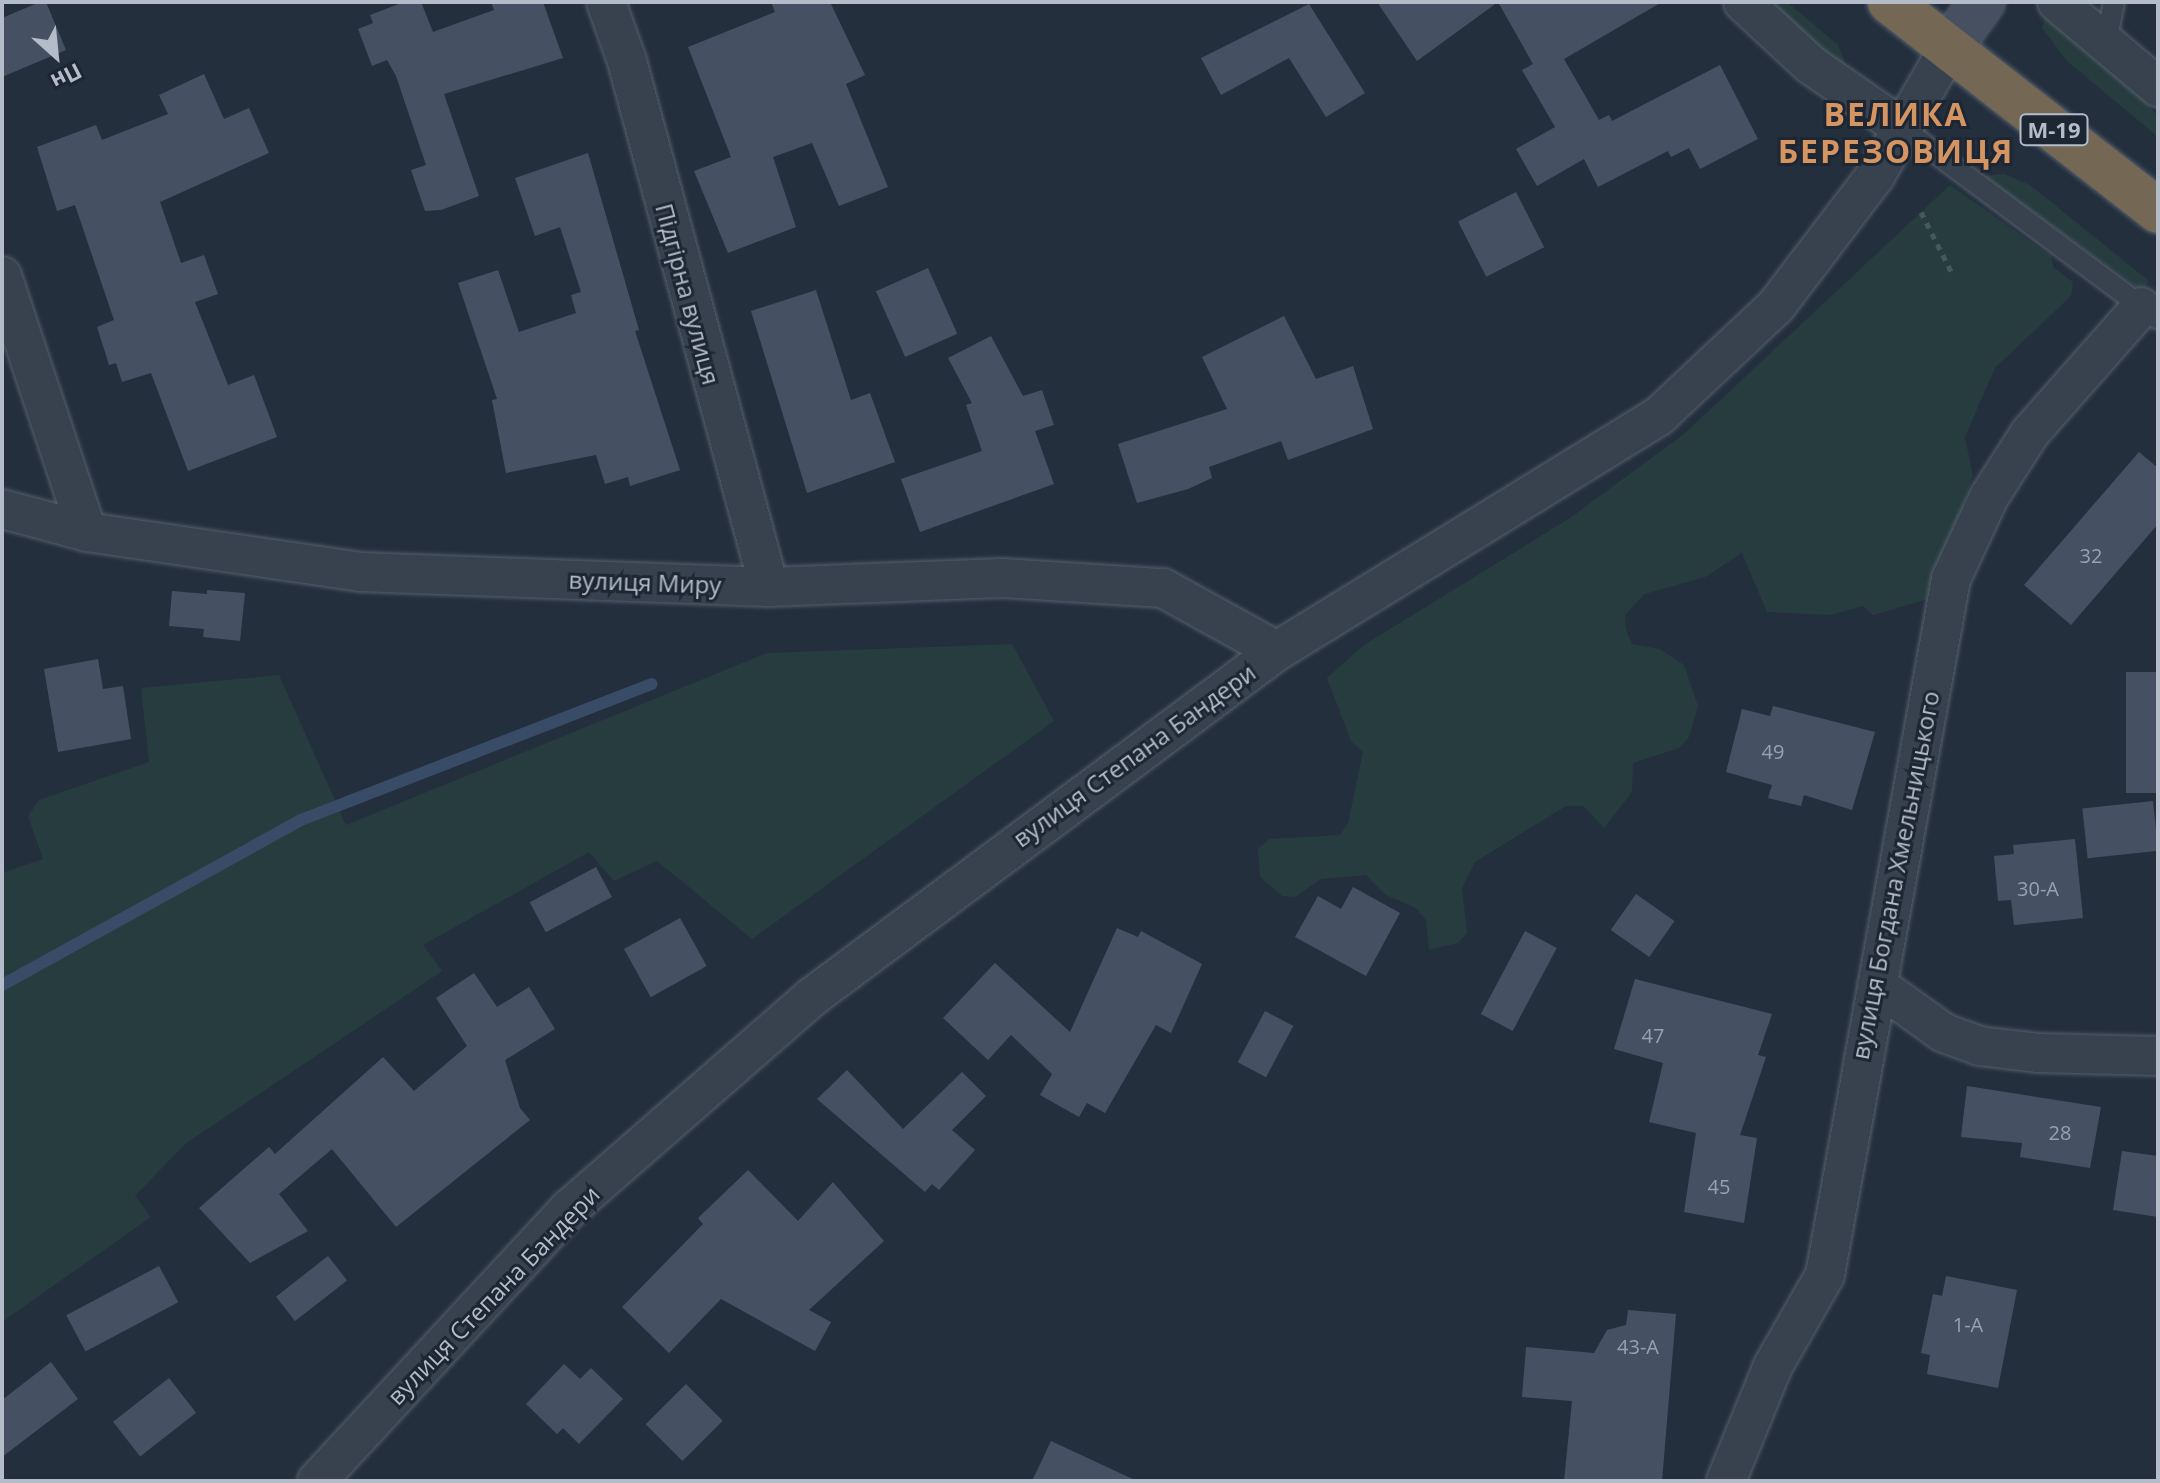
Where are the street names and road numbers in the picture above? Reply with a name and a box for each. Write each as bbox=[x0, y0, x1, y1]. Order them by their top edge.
road number: М-19 bbox=[2018, 112, 2090, 148]
street label: Підгірна вулиця bbox=[650, 200, 726, 388]
street label: вулиця Миру bbox=[568, 565, 722, 599]
street label: вулиця Степана Бандери bbox=[1007, 657, 1261, 853]
street label: вулиця Богдана Хмельницького bbox=[1845, 688, 1945, 1062]
street label: вулиця Степана Бандери bbox=[381, 1180, 605, 1410]

